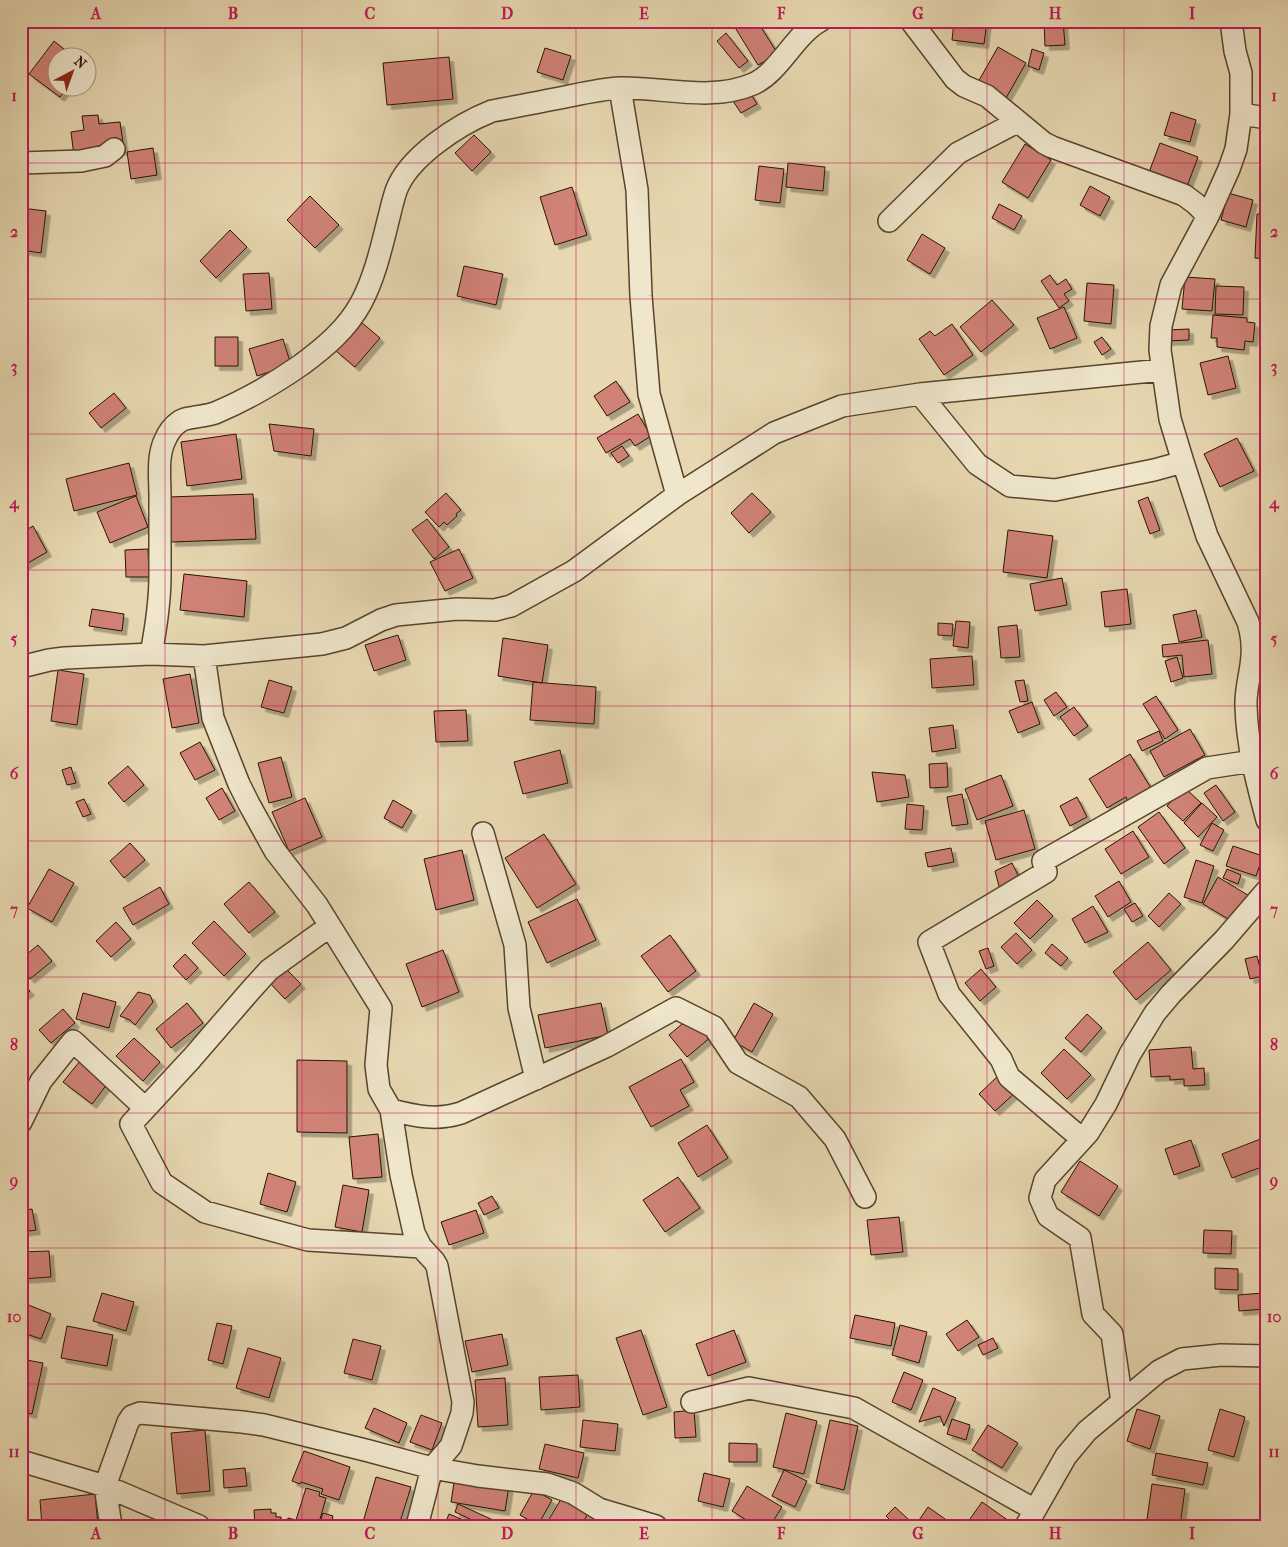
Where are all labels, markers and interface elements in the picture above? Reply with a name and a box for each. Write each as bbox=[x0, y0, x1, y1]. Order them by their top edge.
text: A bbox=[90, 4, 102, 23]
text: B bbox=[228, 4, 238, 23]
text: C bbox=[365, 4, 376, 23]
text: D bbox=[501, 4, 513, 23]
text: E bbox=[639, 4, 649, 23]
text: F bbox=[776, 4, 786, 23]
text: G bbox=[912, 4, 924, 23]
text: H bbox=[1049, 4, 1062, 23]
text: I bbox=[1189, 4, 1196, 23]
north arrow bbox=[48, 48, 98, 98]
text: N bbox=[71, 53, 90, 73]
text: 1 bbox=[11, 86, 17, 105]
text: 1 bbox=[1271, 86, 1277, 105]
text: 2 bbox=[10, 222, 18, 241]
text: 2 bbox=[1270, 222, 1278, 241]
text: 3 bbox=[11, 357, 17, 377]
text: 3 bbox=[1271, 357, 1277, 377]
text: 4 bbox=[8, 493, 20, 513]
text: 4 bbox=[1268, 493, 1280, 513]
text: 5 bbox=[11, 629, 18, 648]
text: 5 bbox=[1271, 629, 1278, 648]
text: 6 bbox=[10, 764, 19, 783]
text: 6 bbox=[1270, 764, 1279, 783]
text: 7 bbox=[9, 900, 18, 919]
text: 7 bbox=[1269, 900, 1278, 919]
text: 8 bbox=[10, 1035, 18, 1054]
text: 8 bbox=[1270, 1035, 1278, 1054]
text: 9 bbox=[9, 1171, 18, 1191]
text: 9 bbox=[1269, 1171, 1278, 1191]
text: 10 bbox=[7, 1307, 21, 1326]
text: 10 bbox=[1267, 1307, 1281, 1326]
text: 11 bbox=[8, 1442, 20, 1461]
text: 11 bbox=[1268, 1442, 1280, 1461]
text: A bbox=[90, 1524, 102, 1543]
text: B bbox=[228, 1524, 238, 1543]
text: C bbox=[365, 1524, 376, 1543]
text: D bbox=[501, 1524, 513, 1543]
text: E bbox=[639, 1524, 649, 1543]
text: F bbox=[776, 1524, 786, 1543]
text: G bbox=[912, 1524, 924, 1543]
text: H bbox=[1049, 1524, 1062, 1543]
text: I bbox=[1189, 1524, 1196, 1543]

